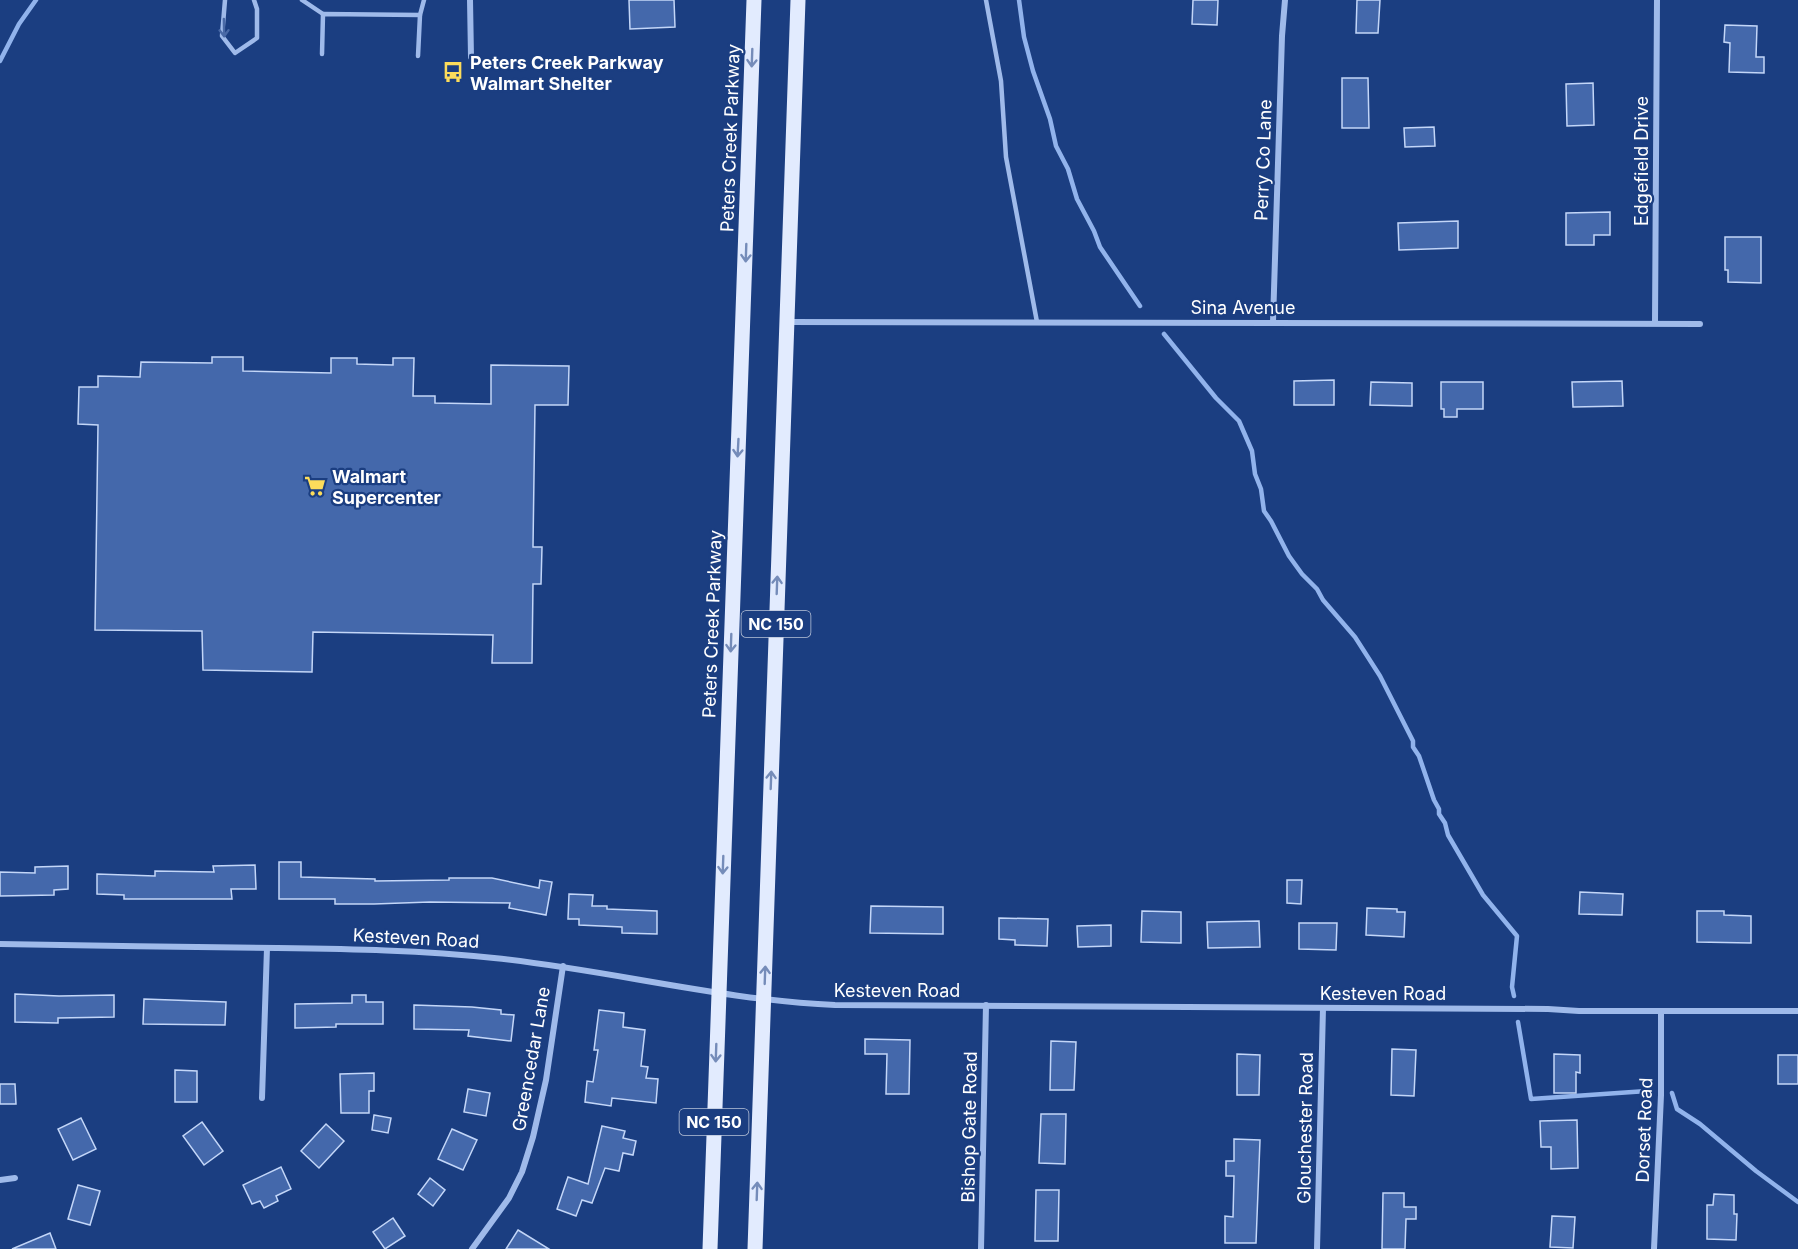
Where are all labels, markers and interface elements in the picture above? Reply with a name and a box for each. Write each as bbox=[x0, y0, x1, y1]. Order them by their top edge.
one-way arrow bbox=[218, 18, 230, 37]
street label: Peters Creek Parkway bbox=[716, 44, 744, 232]
one-way arrow bbox=[746, 48, 758, 68]
place label: Peters Creek Parkway Walmart Shelter bbox=[470, 52, 664, 94]
bus stop icon: Peters Creek Parkway Walmart Shelter bbox=[441, 60, 465, 84]
street label: Edgefield Drive bbox=[1631, 96, 1652, 226]
street label: Perry Co Lane bbox=[1250, 99, 1276, 221]
one-way arrow bbox=[740, 243, 752, 263]
street label: Sina Avenue bbox=[1191, 297, 1295, 318]
one-way arrow bbox=[733, 438, 744, 458]
place label: Walmart Supercenter bbox=[332, 466, 441, 508]
supermarket icon: Walmart Supercenter bbox=[303, 474, 327, 498]
street label: Peters Creek Parkway bbox=[698, 530, 726, 718]
one-way arrow bbox=[772, 575, 783, 595]
road number: NC 150 bbox=[742, 611, 810, 637]
one-way arrow bbox=[725, 633, 736, 653]
one-way arrow bbox=[765, 770, 777, 790]
one-way arrow bbox=[717, 854, 729, 874]
street label: Kesteven Road bbox=[352, 924, 480, 952]
one-way arrow bbox=[759, 965, 770, 985]
street label: Kesteven Road bbox=[834, 980, 960, 1001]
street label: Kesteven Road bbox=[1320, 983, 1446, 1004]
street label: Greencedar Lane bbox=[508, 985, 554, 1133]
one-way arrow bbox=[711, 1042, 722, 1062]
street label: Bishop Gate Road bbox=[957, 1051, 981, 1203]
street label: Glouchester Road bbox=[1293, 1052, 1317, 1204]
street label: Dorset Road bbox=[1632, 1077, 1656, 1183]
road number: NC 150 bbox=[680, 1109, 748, 1135]
one-way arrow bbox=[751, 1181, 763, 1201]

